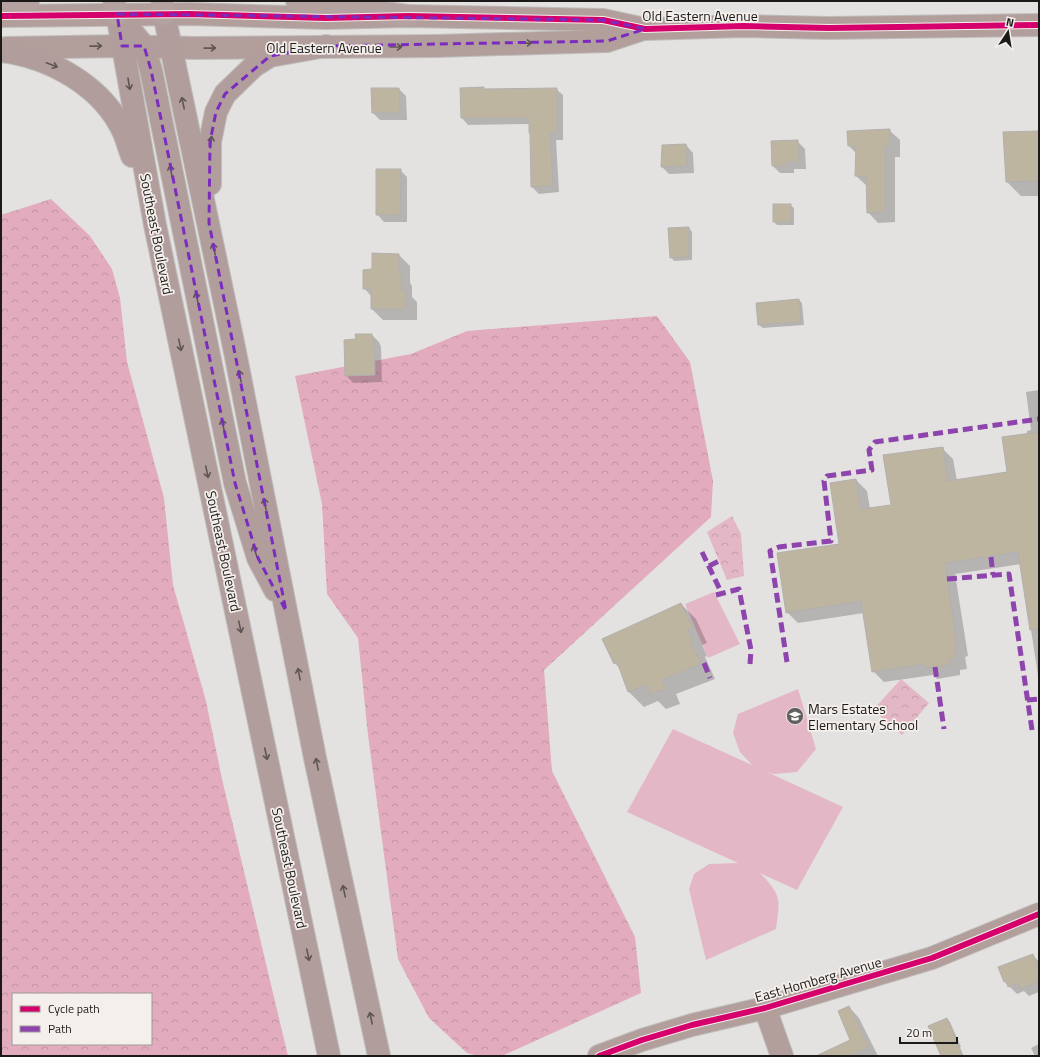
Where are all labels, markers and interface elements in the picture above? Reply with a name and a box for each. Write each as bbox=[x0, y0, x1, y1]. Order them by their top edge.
street label: Old Eastern Avenue bbox=[642, 5, 758, 26]
north arrow bbox=[988, 12, 1028, 52]
text: N bbox=[1005, 14, 1015, 31]
street label: Old Eastern Avenue bbox=[266, 37, 382, 58]
one-way arrow bbox=[519, 39, 532, 47]
one-way arrow bbox=[89, 42, 102, 50]
one-way arrow bbox=[389, 43, 402, 51]
one-way arrow bbox=[203, 44, 216, 52]
one-way arrow bbox=[45, 62, 57, 70]
one-way arrow bbox=[125, 77, 133, 90]
one-way arrow bbox=[179, 96, 187, 109]
one-way arrow bbox=[207, 136, 214, 149]
one-way arrow bbox=[167, 165, 175, 178]
street label: Southeast Boulevard bbox=[135, 172, 179, 296]
one-way arrow bbox=[210, 243, 218, 256]
one-way arrow bbox=[192, 292, 200, 305]
one-way arrow bbox=[176, 338, 184, 351]
one-way arrow bbox=[236, 370, 244, 383]
one-way arrow bbox=[219, 419, 227, 432]
one-way arrow bbox=[203, 465, 211, 478]
street label: Southeast Boulevard bbox=[201, 489, 247, 613]
one-way arrow bbox=[260, 498, 268, 511]
one-way arrow bbox=[251, 546, 259, 558]
one-way arrow bbox=[236, 620, 244, 633]
one-way arrow bbox=[294, 668, 302, 681]
place label: Mars Estates Elementary School bbox=[808, 698, 918, 735]
school or university icon: Mars Estates Elementary School bbox=[785, 706, 805, 726]
one-way arrow bbox=[263, 747, 271, 760]
one-way arrow bbox=[312, 757, 320, 770]
street label: Southeast Boulevard bbox=[267, 806, 313, 930]
one-way arrow bbox=[339, 885, 347, 898]
one-way arrow bbox=[304, 948, 312, 961]
street label: East Homberg Avenue bbox=[752, 951, 884, 1007]
legend bbox=[12, 993, 152, 1045]
text: Cycle path bbox=[48, 999, 100, 1018]
one-way arrow bbox=[366, 1012, 374, 1025]
text: Path bbox=[48, 1019, 72, 1038]
scale bar bbox=[900, 1019, 957, 1045]
text: 20 m bbox=[906, 1023, 932, 1042]

